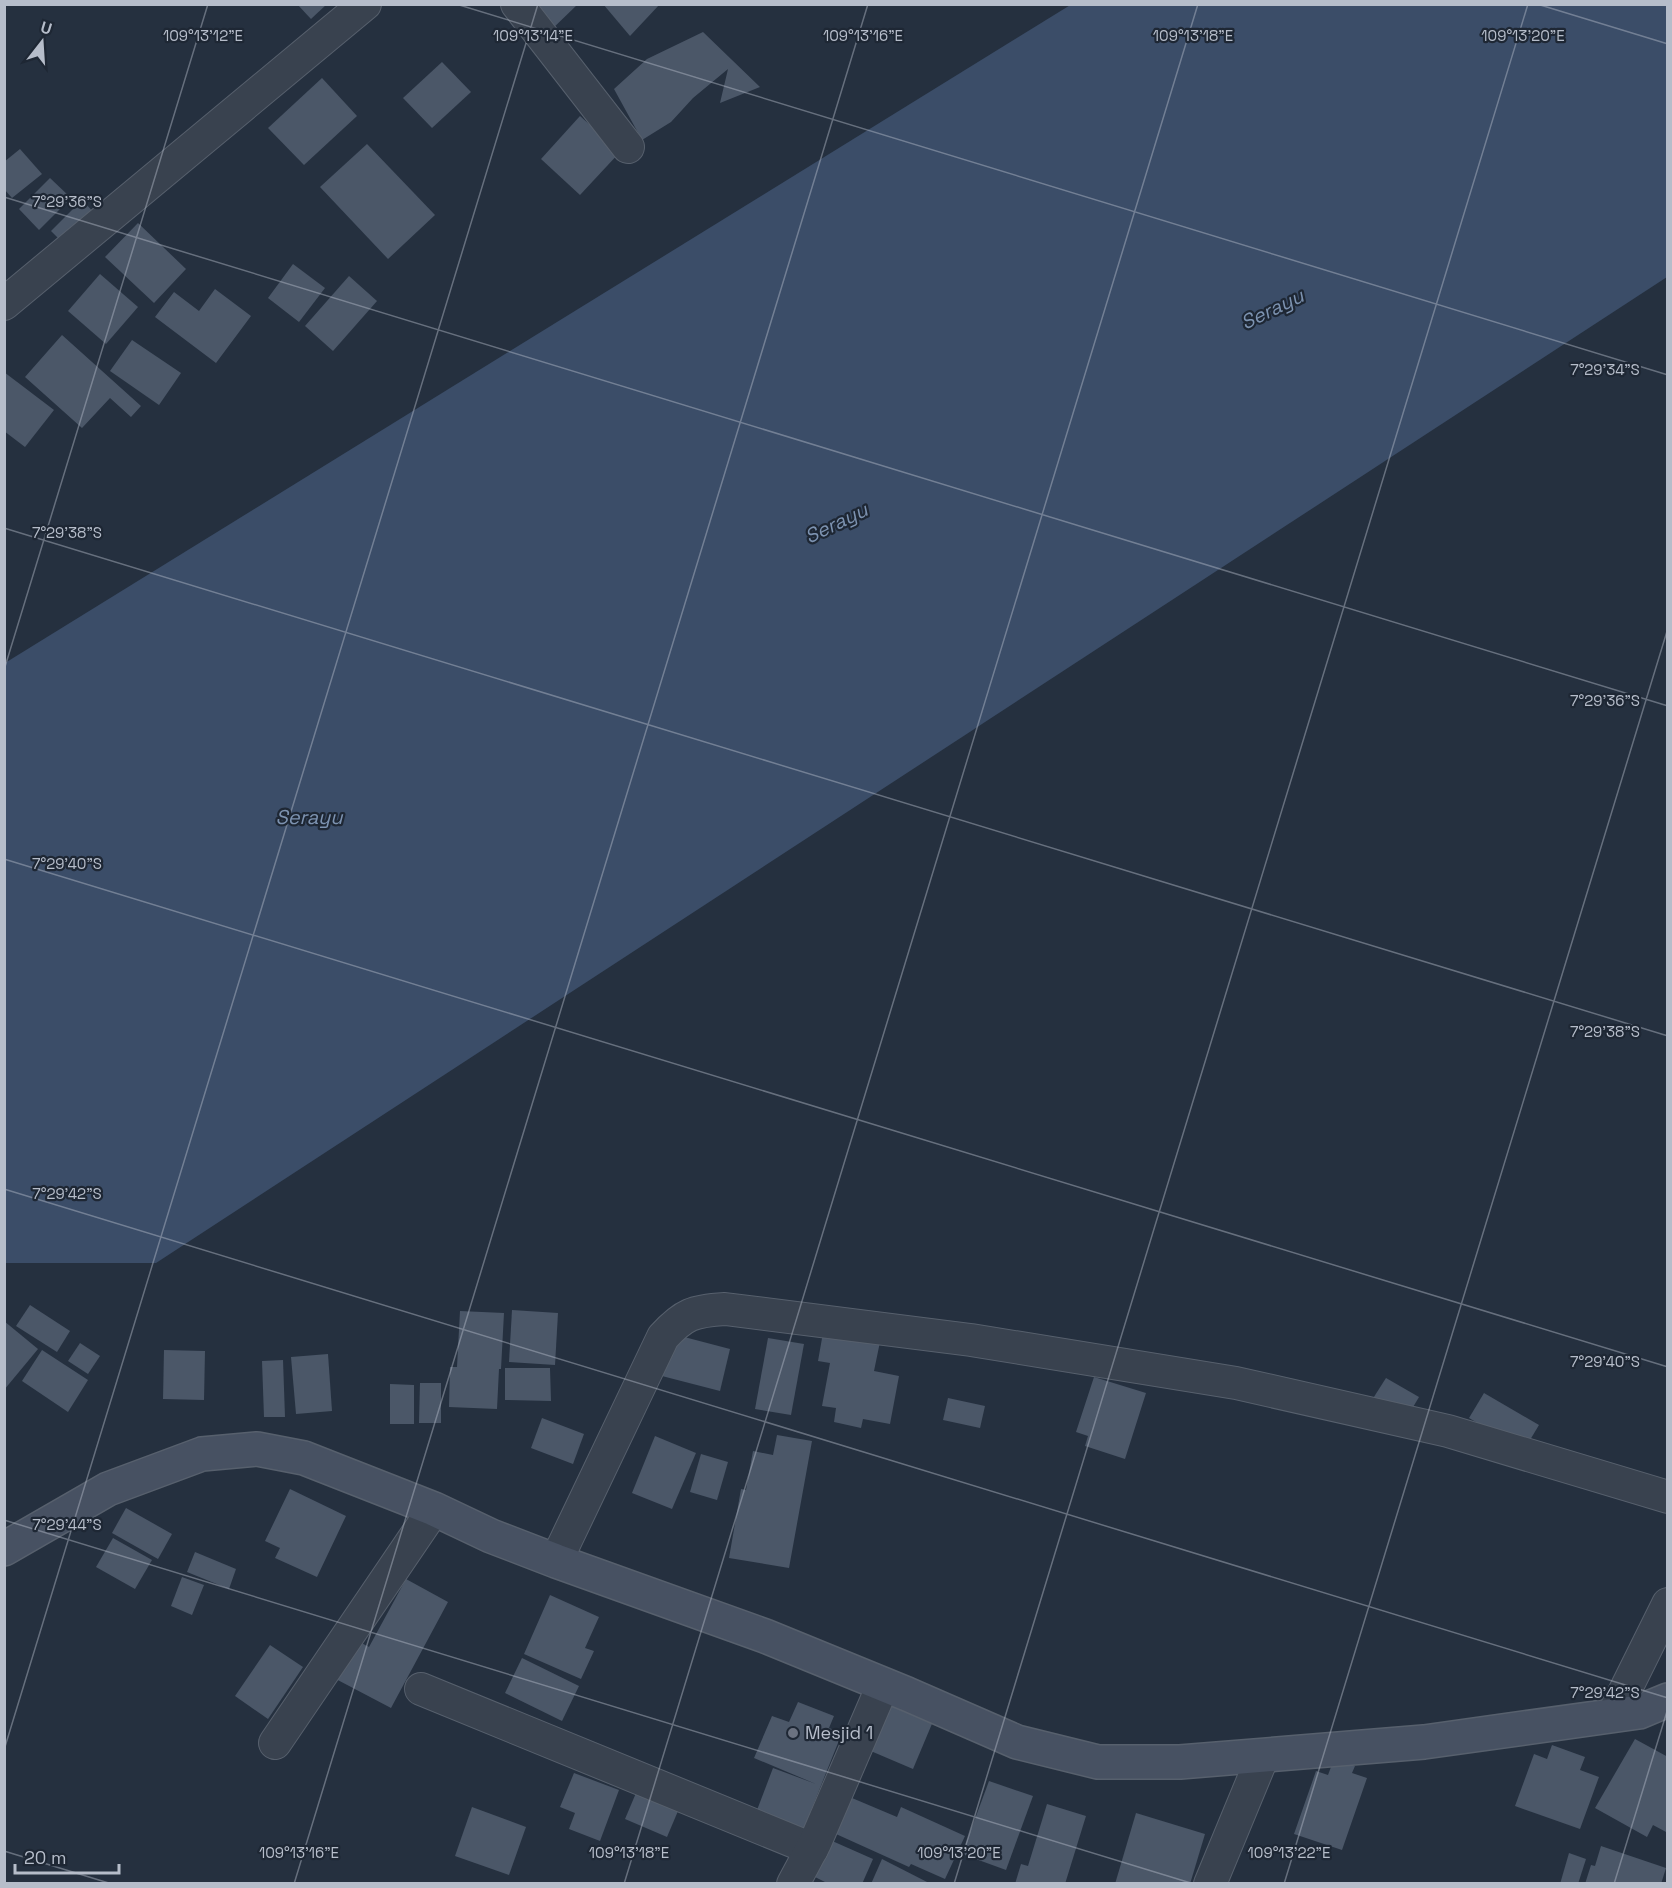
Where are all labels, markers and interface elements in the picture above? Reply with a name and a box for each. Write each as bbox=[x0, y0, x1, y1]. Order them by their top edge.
north arrow bbox=[12, 12, 72, 72]
text: U bbox=[38, 17, 54, 40]
text: 109°13'12"E bbox=[163, 26, 243, 45]
text: 109°13'14"E bbox=[493, 26, 573, 45]
text: 109°13'16"E bbox=[823, 26, 903, 45]
text: 109°13'18"E bbox=[1153, 26, 1233, 45]
text: 109°13'20"E bbox=[1481, 26, 1565, 45]
text: 7°29'36"S bbox=[32, 192, 102, 211]
water label: Serayu bbox=[1236, 282, 1309, 335]
text: 7°29'34"S bbox=[1570, 360, 1640, 379]
water label: Serayu bbox=[800, 496, 873, 549]
text: 7°29'38"S bbox=[32, 523, 102, 542]
text: 7°29'36"S bbox=[1570, 691, 1640, 710]
water label: Serayu bbox=[275, 804, 344, 830]
text: 7°29'40"S bbox=[32, 854, 102, 873]
text: 7°29'38"S bbox=[1570, 1022, 1640, 1041]
text: 7°29'42"S bbox=[32, 1184, 102, 1203]
text: 7°29'40"S bbox=[1570, 1352, 1640, 1371]
text: 7°29'44"S bbox=[32, 1515, 102, 1534]
text: 7°29'42"S bbox=[1570, 1683, 1640, 1702]
place label: Mesjid 1 bbox=[805, 1721, 873, 1744]
marker: Mesjid 1 bbox=[786, 1726, 800, 1740]
scale bar bbox=[15, 1837, 118, 1875]
text: 109°13'16"E bbox=[259, 1843, 339, 1862]
text: 109°13'18"E bbox=[589, 1843, 669, 1862]
text: 109°13'20"E bbox=[917, 1843, 1001, 1862]
text: 109°13'22"E bbox=[1248, 1843, 1330, 1862]
text: 20 m bbox=[24, 1846, 67, 1869]

